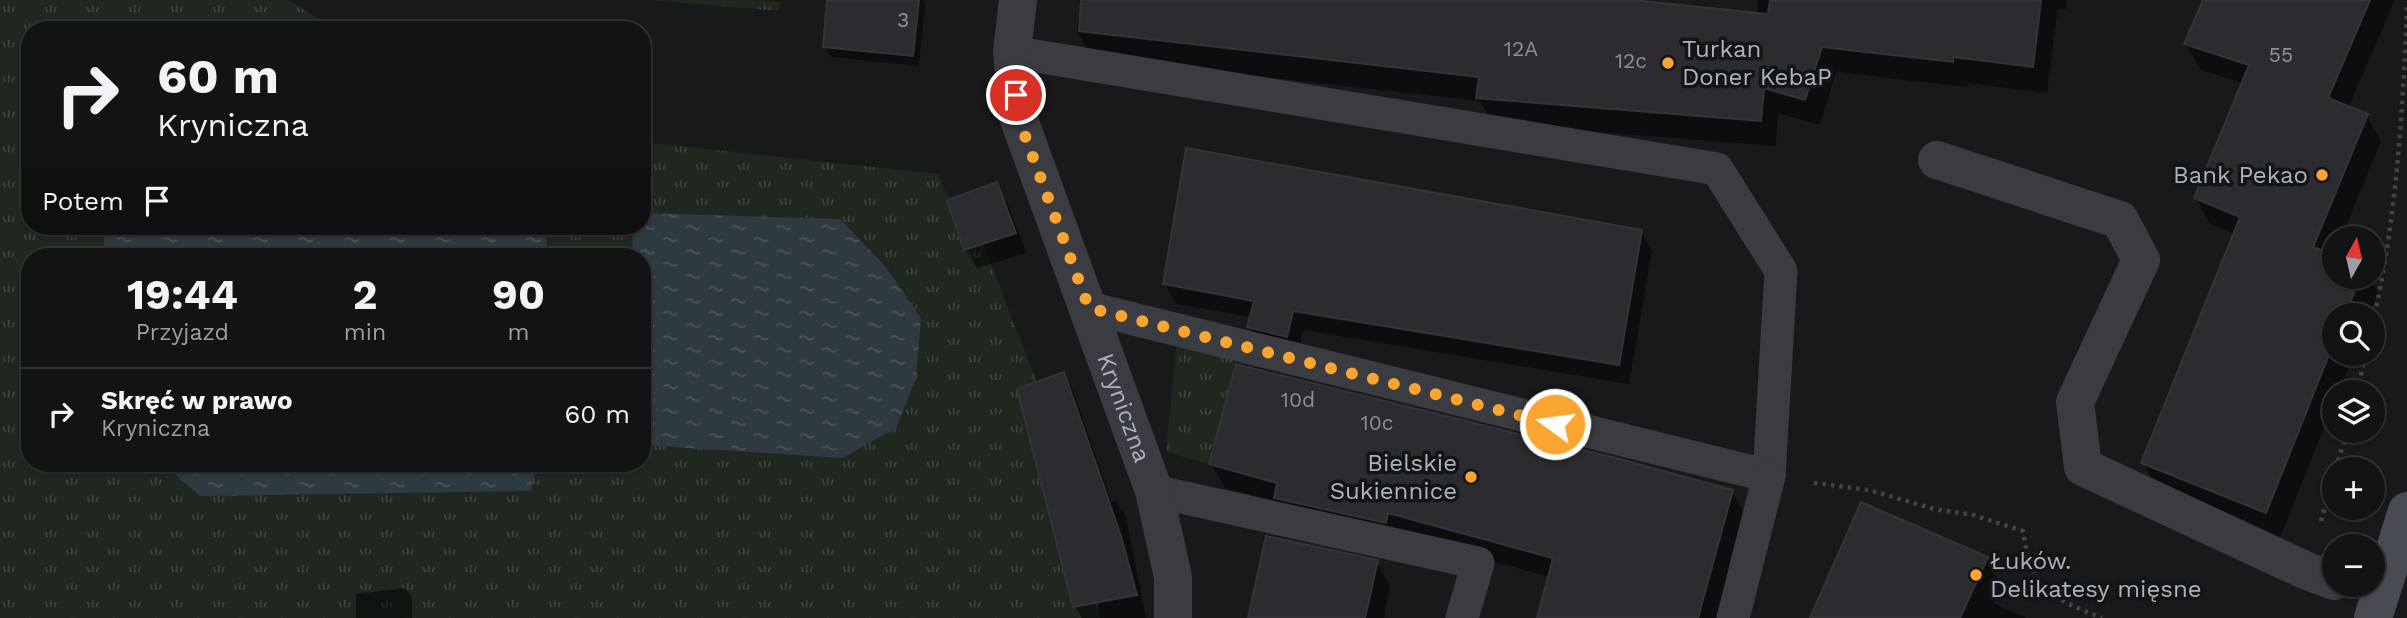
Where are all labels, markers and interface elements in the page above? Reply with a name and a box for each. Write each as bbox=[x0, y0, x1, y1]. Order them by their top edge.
house number: 3 bbox=[897, 7, 909, 32]
place label: Turkan Doner KebaP bbox=[1682, 35, 1832, 91]
house number: 12A bbox=[1504, 36, 1538, 61]
house number: 55 bbox=[2269, 42, 2293, 67]
text: 60 m bbox=[157, 47, 279, 105]
house number: 12c bbox=[1615, 48, 1647, 73]
icon: right bbox=[42, 49, 133, 140]
marker: Turkan Doner KebaP bbox=[1660, 55, 1676, 71]
pin bbox=[986, 65, 1046, 125]
icon: arrive bbox=[997, 76, 1035, 114]
text: Kryniczna bbox=[157, 106, 309, 144]
place label: Bank Pekao bbox=[2173, 161, 2308, 189]
marker: Bank Pekao bbox=[2314, 167, 2330, 183]
icon: arrive bbox=[138, 182, 176, 220]
text: Potem bbox=[42, 186, 124, 216]
north arrow bbox=[2322, 226, 2385, 289]
map controls bbox=[2322, 226, 2385, 597]
text: 19:44 bbox=[127, 270, 238, 319]
text: 2 bbox=[352, 270, 378, 319]
text: 90 bbox=[492, 270, 545, 319]
button: search bbox=[2322, 303, 2385, 366]
text: Przyjazd bbox=[136, 319, 229, 346]
text: min bbox=[344, 319, 386, 346]
text: m bbox=[508, 319, 530, 346]
street label: Kryniczna bbox=[1091, 349, 1156, 466]
button: layers bbox=[2322, 380, 2385, 443]
text: Skręć w prawo bbox=[101, 385, 293, 415]
house number: 10d bbox=[1281, 387, 1315, 412]
position arrow bbox=[1518, 387, 1592, 461]
icon: right bbox=[42, 395, 80, 433]
text: 60 m bbox=[564, 399, 630, 429]
house number: 10c bbox=[1360, 410, 1394, 435]
text: Kryniczna bbox=[101, 415, 210, 442]
place label: Bielskie Sukiennice bbox=[1330, 449, 1457, 505]
button: + bbox=[2322, 457, 2385, 520]
marker: Bielskie Sukiennice bbox=[1463, 469, 1479, 485]
button: − bbox=[2322, 534, 2385, 597]
place label: Łuków. Delikatesy mięsne bbox=[1990, 547, 2202, 603]
marker: Łuków. Delikatesy mięsne bbox=[1968, 567, 1984, 583]

